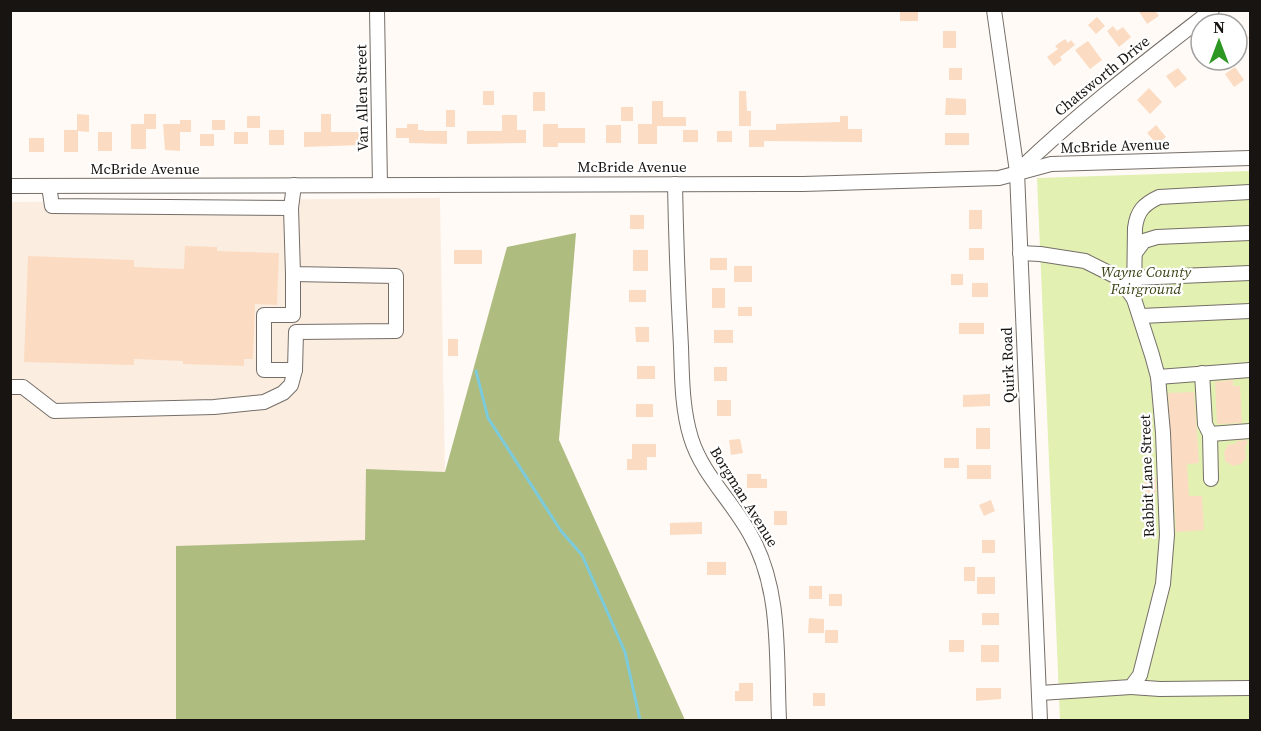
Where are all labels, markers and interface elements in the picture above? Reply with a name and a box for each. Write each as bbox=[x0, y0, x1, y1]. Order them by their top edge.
north arrow bbox=[1189, 12, 1249, 72]
text: N bbox=[1213, 16, 1225, 38]
street label: Chatsworth Drive bbox=[1050, 30, 1154, 121]
street label: Van Allen Street bbox=[350, 44, 373, 152]
street label: McBride Avenue bbox=[1060, 133, 1170, 158]
street label: McBride Avenue bbox=[577, 156, 687, 177]
street label: McBride Avenue bbox=[90, 158, 200, 179]
park label: Wayne County Fairground bbox=[1101, 261, 1192, 299]
street label: Quirk Road bbox=[996, 326, 1019, 403]
street label: Rabbit Lane Street bbox=[1134, 414, 1159, 538]
street label: Borgman Avenue bbox=[705, 443, 784, 551]

